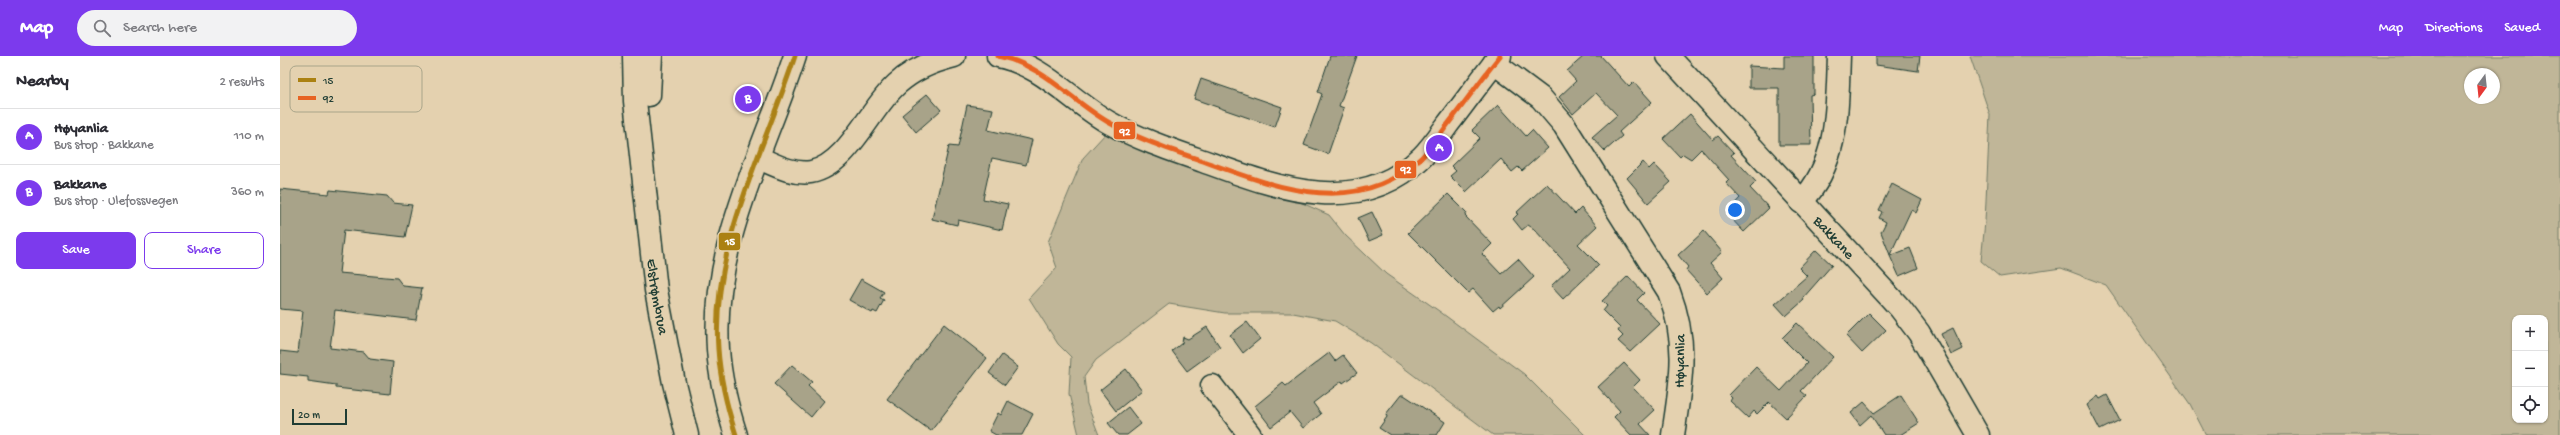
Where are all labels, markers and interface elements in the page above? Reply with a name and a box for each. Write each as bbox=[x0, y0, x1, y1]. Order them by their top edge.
search box bbox=[77, 10, 357, 46]
text: Map bbox=[20, 17, 53, 40]
icon: search bbox=[91, 17, 113, 39]
text: Search here bbox=[123, 19, 197, 37]
text: Map bbox=[2379, 20, 2403, 37]
text: Directions bbox=[2425, 20, 2482, 37]
text: Saved bbox=[2504, 20, 2540, 37]
legend bbox=[290, 66, 422, 112]
north arrow bbox=[2464, 68, 2500, 104]
text: Nearby bbox=[16, 72, 69, 92]
text: 2 results bbox=[219, 75, 264, 90]
text: 15 bbox=[322, 76, 333, 88]
pin: B bbox=[735, 84, 761, 114]
text: 92 bbox=[322, 94, 335, 106]
text: Høyanlia bbox=[54, 120, 108, 138]
line badge: 92 bbox=[1113, 121, 1136, 140]
text: 92 bbox=[1119, 127, 1131, 139]
text: A bbox=[25, 129, 33, 144]
text: 110 m bbox=[234, 129, 264, 144]
pin: A bbox=[1426, 133, 1452, 163]
text: Bus stop · Bakkane bbox=[54, 138, 154, 153]
line badge: 92 bbox=[1394, 160, 1417, 179]
text: 92 bbox=[1400, 165, 1412, 177]
text: Bakkane bbox=[54, 176, 107, 194]
text: B bbox=[26, 185, 32, 200]
text: 360 m bbox=[231, 185, 264, 200]
text: Bus stop · Ulefossvegen bbox=[54, 194, 178, 209]
your location bbox=[1725, 200, 1745, 220]
street label: Bakkane bbox=[1808, 212, 1858, 264]
button: Save bbox=[16, 232, 136, 269]
button: Share bbox=[144, 232, 264, 269]
line badge: 15 bbox=[718, 232, 741, 251]
text: 15 bbox=[724, 237, 735, 249]
street label: Elstrømbrua bbox=[642, 258, 672, 337]
map controls bbox=[2512, 315, 2548, 423]
button: + bbox=[2512, 315, 2548, 351]
street label: Høyanlia bbox=[1672, 333, 1690, 388]
button: − bbox=[2512, 351, 2548, 387]
button: locate bbox=[2512, 387, 2548, 423]
scale bar bbox=[292, 407, 347, 426]
text: 20 m bbox=[298, 410, 320, 422]

